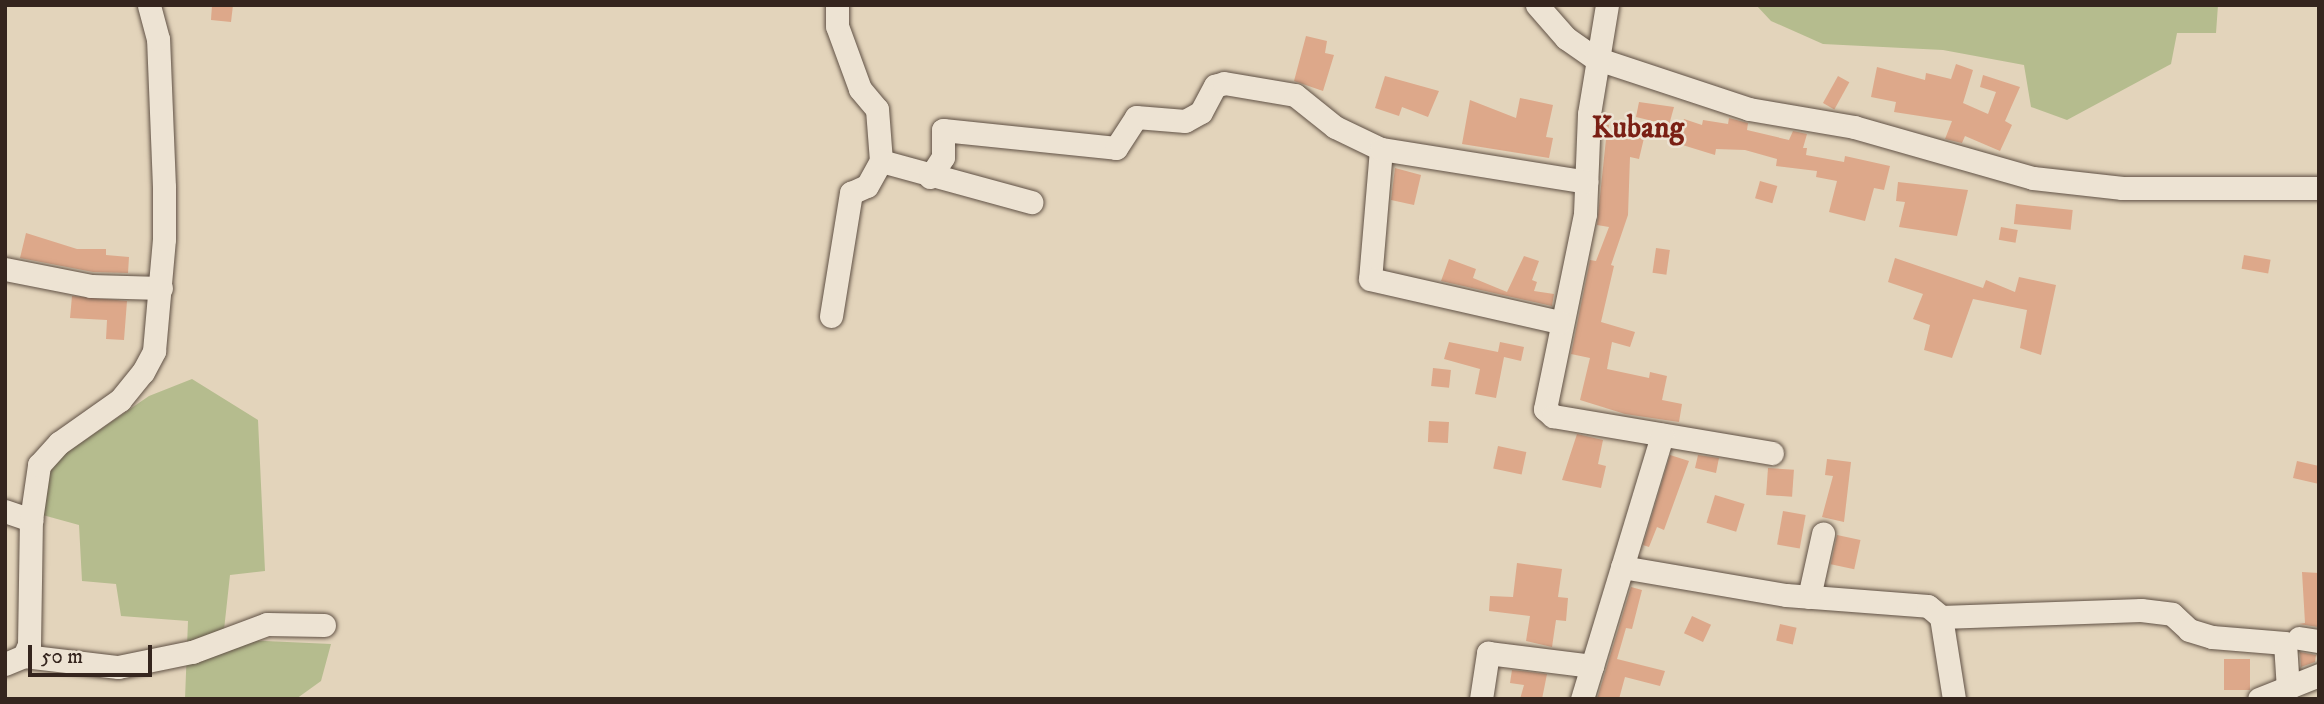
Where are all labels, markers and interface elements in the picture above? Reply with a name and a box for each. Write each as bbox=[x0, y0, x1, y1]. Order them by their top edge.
district label: Kubang bbox=[1592, 111, 1684, 147]
scale bar bbox=[32, 630, 156, 674]
text: 50 m bbox=[41, 644, 83, 670]

